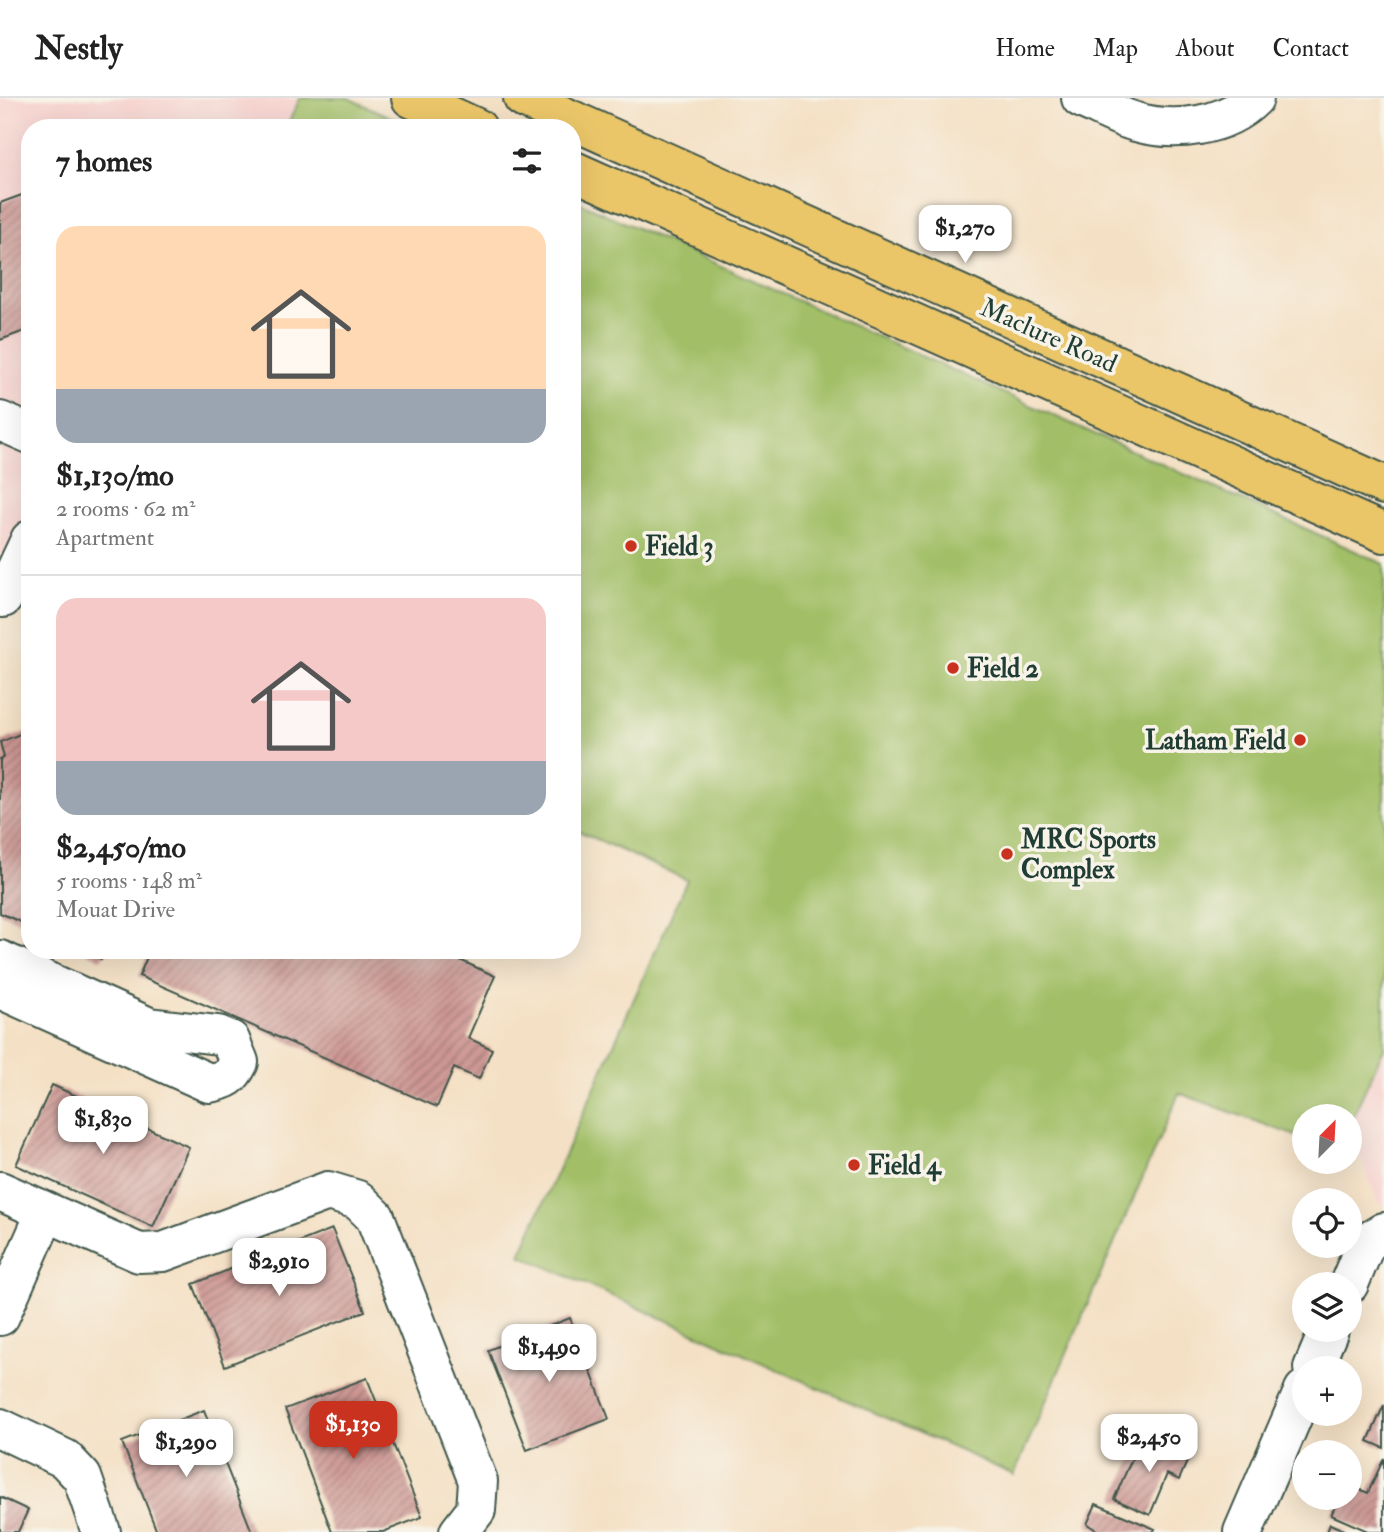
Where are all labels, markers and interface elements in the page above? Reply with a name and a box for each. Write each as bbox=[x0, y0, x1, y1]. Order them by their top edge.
text: Nestly bbox=[35, 28, 123, 69]
text: Home bbox=[995, 33, 1055, 64]
text: Map bbox=[1093, 33, 1138, 64]
text: About bbox=[1176, 33, 1235, 64]
text: Contact bbox=[1273, 33, 1349, 64]
icon: filters bbox=[508, 142, 546, 180]
text: 7 homes bbox=[56, 143, 152, 180]
pin: $1,270 bbox=[908, 206, 1022, 265]
text: $1,270 bbox=[935, 213, 995, 242]
icon: home bbox=[238, 271, 364, 397]
street label: Maclure Road bbox=[975, 292, 1122, 380]
text: $1,130/mo bbox=[56, 457, 174, 494]
text: 2 rooms · 62 m² bbox=[56, 494, 195, 523]
text: Apartment bbox=[56, 523, 154, 552]
place label: Field 3 bbox=[645, 531, 714, 563]
marker: Field 3 bbox=[623, 538, 639, 554]
icon: home bbox=[238, 643, 364, 769]
place label: Field 2 bbox=[967, 653, 1039, 685]
marker: Field 2 bbox=[945, 660, 961, 676]
place label: Latham Field bbox=[1145, 725, 1286, 757]
marker: Latham Field bbox=[1292, 732, 1308, 748]
place label: MRC Sports Complex bbox=[1020, 824, 1156, 887]
text: $2,450/mo bbox=[56, 829, 186, 866]
marker: MRC Sports Complex bbox=[999, 846, 1015, 862]
text: 5 rooms · 148 m² bbox=[56, 866, 202, 895]
text: Mouat Drive bbox=[56, 895, 175, 924]
pin: $1,830 bbox=[46, 1096, 160, 1156]
text: $1,830 bbox=[74, 1104, 132, 1133]
north arrow bbox=[1292, 1104, 1362, 1174]
map controls bbox=[1292, 1104, 1362, 1510]
place label: Field 4 bbox=[868, 1150, 943, 1182]
marker: Field 4 bbox=[846, 1157, 862, 1173]
button: locate bbox=[1292, 1188, 1362, 1258]
pin: $2,910 bbox=[222, 1238, 336, 1298]
text: $2,910 bbox=[248, 1246, 310, 1275]
button: layers bbox=[1292, 1272, 1362, 1342]
pin: $1,490 bbox=[492, 1324, 606, 1384]
text: $1,490 bbox=[517, 1332, 581, 1361]
button: + bbox=[1292, 1356, 1362, 1426]
pin: $1,130 bbox=[296, 1402, 410, 1461]
text: $1,130 bbox=[325, 1409, 381, 1438]
pin: $2,450 bbox=[1092, 1414, 1206, 1474]
pin: $1,290 bbox=[129, 1420, 243, 1479]
text: $2,450 bbox=[1117, 1422, 1181, 1451]
text: $1,290 bbox=[155, 1427, 217, 1456]
button: − bbox=[1292, 1440, 1362, 1510]

